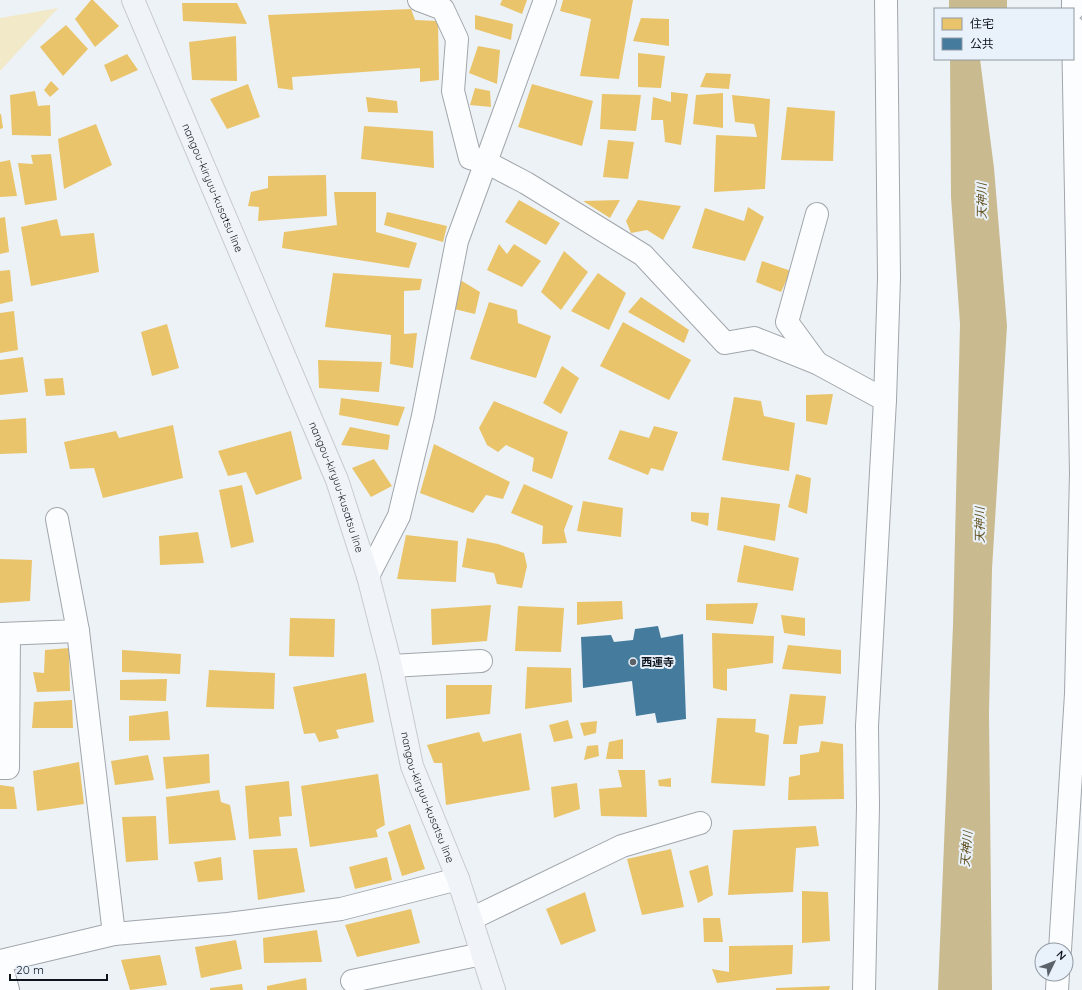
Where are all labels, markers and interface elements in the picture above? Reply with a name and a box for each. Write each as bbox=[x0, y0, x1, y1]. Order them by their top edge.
legend bbox=[934, 8, 1074, 60]
text: 住宅 bbox=[970, 16, 994, 31]
text: 公共 bbox=[970, 36, 994, 51]
street label: nangou-kiryuu-kusatsu line bbox=[179, 121, 246, 254]
water label: 天神川 bbox=[974, 181, 989, 219]
street label: nangou-kiryuu-kusatsu line bbox=[306, 419, 367, 554]
water label: 天神川 bbox=[972, 505, 987, 543]
place label: 西運寺 bbox=[641, 655, 674, 669]
marker: 西運寺 bbox=[628, 657, 638, 667]
street label: nangou-kiryuu-kusatsu line bbox=[398, 730, 458, 865]
water label: 天神川 bbox=[957, 828, 975, 868]
north arrow bbox=[1034, 942, 1074, 982]
text: N bbox=[1053, 947, 1069, 963]
scale bar bbox=[10, 956, 107, 982]
text: 20 m bbox=[16, 962, 44, 977]

